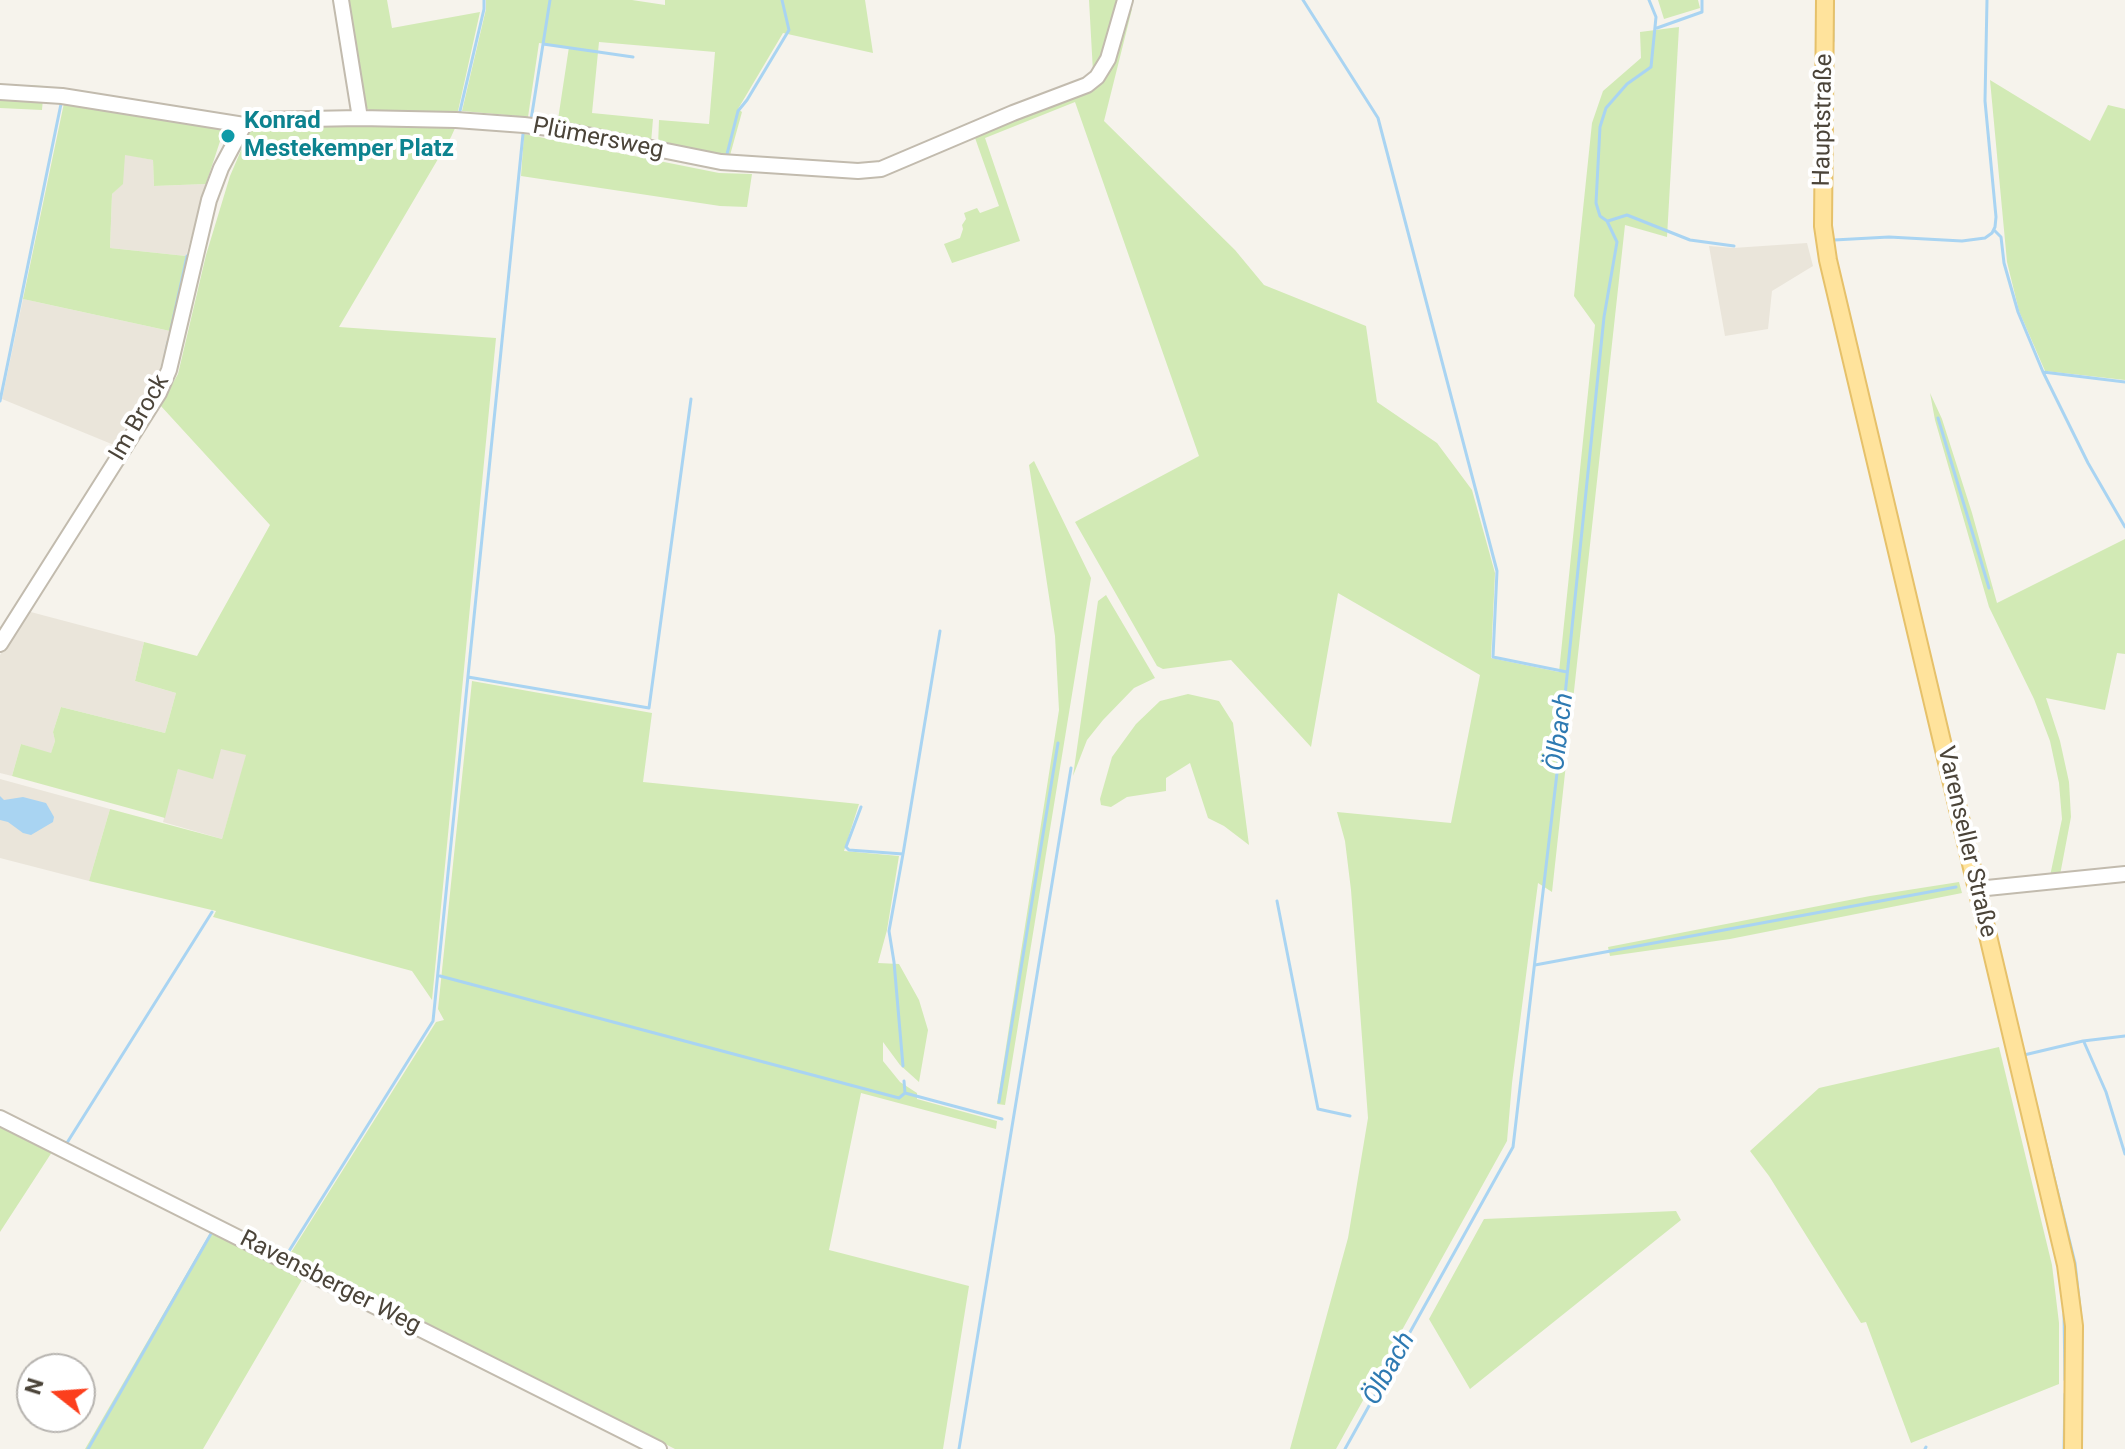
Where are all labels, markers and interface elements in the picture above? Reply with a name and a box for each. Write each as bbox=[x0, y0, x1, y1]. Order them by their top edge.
street label: Hauptstraße bbox=[1808, 53, 1840, 187]
place label: Konrad Mestekemper Platz bbox=[244, 108, 454, 164]
street label: Plümersweg bbox=[530, 112, 666, 166]
marker: Konrad Mestekemper Platz bbox=[219, 127, 237, 145]
street label: Im Brock bbox=[104, 370, 176, 466]
water label: Ölbach bbox=[1541, 691, 1581, 773]
street label: Varenseller Straße bbox=[1930, 744, 2002, 940]
street label: Ravensberger Weg bbox=[235, 1225, 425, 1341]
water label: Ölbach bbox=[1357, 1327, 1423, 1411]
north arrow bbox=[16, 1353, 96, 1433]
text: N bbox=[20, 1375, 49, 1398]

